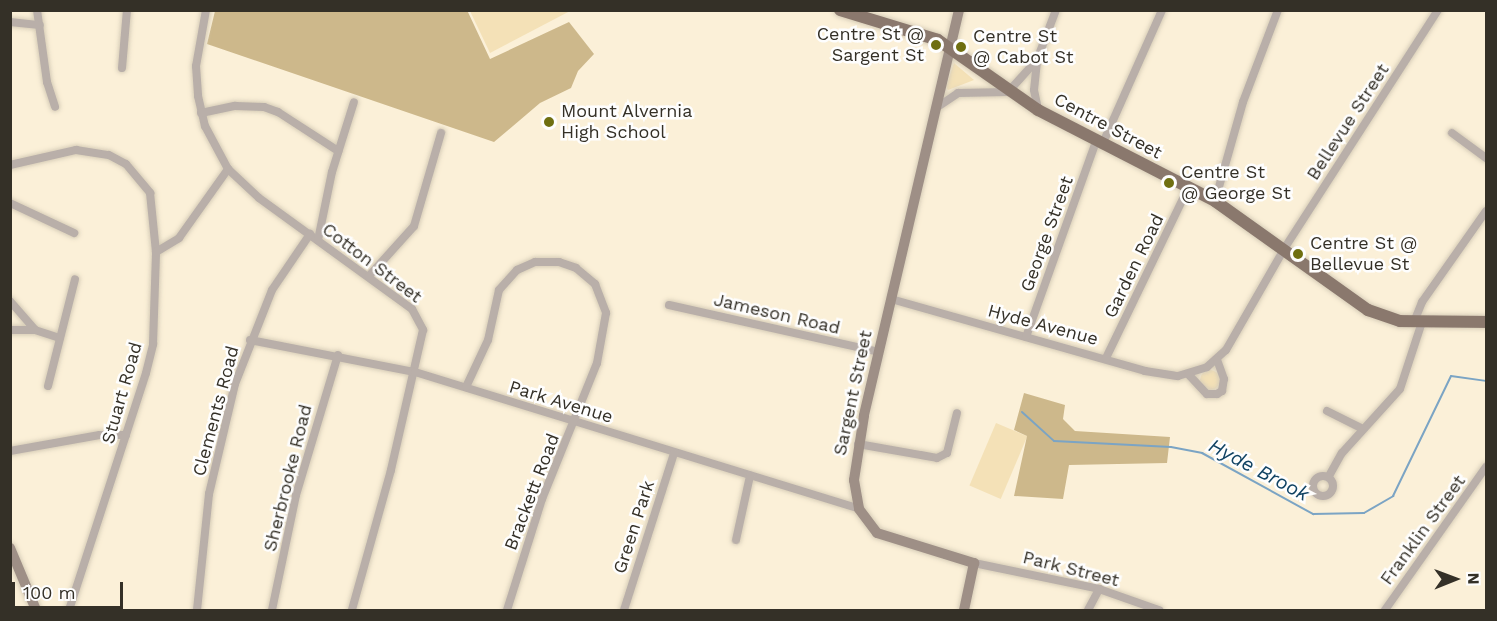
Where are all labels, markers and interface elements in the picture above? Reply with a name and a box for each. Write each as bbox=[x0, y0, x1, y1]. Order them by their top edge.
place label: Centre St @ Sargent St bbox=[817, 24, 924, 66]
place label: Centre St @ Cabot St bbox=[973, 26, 1074, 68]
marker: Centre St @ Sargent St bbox=[929, 38, 943, 52]
marker: Centre St @ Cabot St bbox=[954, 40, 968, 54]
street label: Bellevue Street bbox=[1302, 60, 1394, 184]
street label: Centre Street bbox=[1050, 89, 1166, 163]
place label: Mount Alvernia High School bbox=[561, 101, 693, 144]
marker: Mount Alvernia High School bbox=[542, 115, 556, 129]
place label: Centre St @ George St bbox=[1181, 162, 1291, 204]
street label: George Street bbox=[1016, 173, 1078, 295]
marker: Centre St @ George St bbox=[1162, 176, 1176, 190]
street label: Garden Road bbox=[1099, 210, 1169, 322]
street label: Cotton Street bbox=[318, 219, 426, 307]
place label: Centre St @ Bellevue St bbox=[1310, 233, 1417, 276]
marker: Centre St @ Bellevue St bbox=[1291, 247, 1305, 261]
street label: Jameson Road bbox=[712, 289, 842, 339]
street label: Hyde Avenue bbox=[985, 300, 1101, 350]
street label: Sargent Street bbox=[829, 329, 877, 457]
street label: Stuart Road bbox=[97, 340, 147, 446]
street label: Clements Road bbox=[188, 344, 244, 478]
street label: Park Avenue bbox=[506, 376, 616, 428]
street label: Sherbrooke Road bbox=[259, 402, 317, 554]
street label: Brackett Road bbox=[500, 431, 564, 553]
water label: Hyde Brook bbox=[1205, 433, 1313, 507]
street label: Franklin Street bbox=[1376, 471, 1470, 589]
street label: Green Park bbox=[609, 478, 659, 576]
street label: Park Street bbox=[1020, 547, 1122, 591]
north arrow bbox=[1425, 549, 1485, 609]
scale bar bbox=[15, 570, 126, 608]
text: N bbox=[1464, 573, 1483, 585]
text: 100 m bbox=[23, 582, 76, 603]

